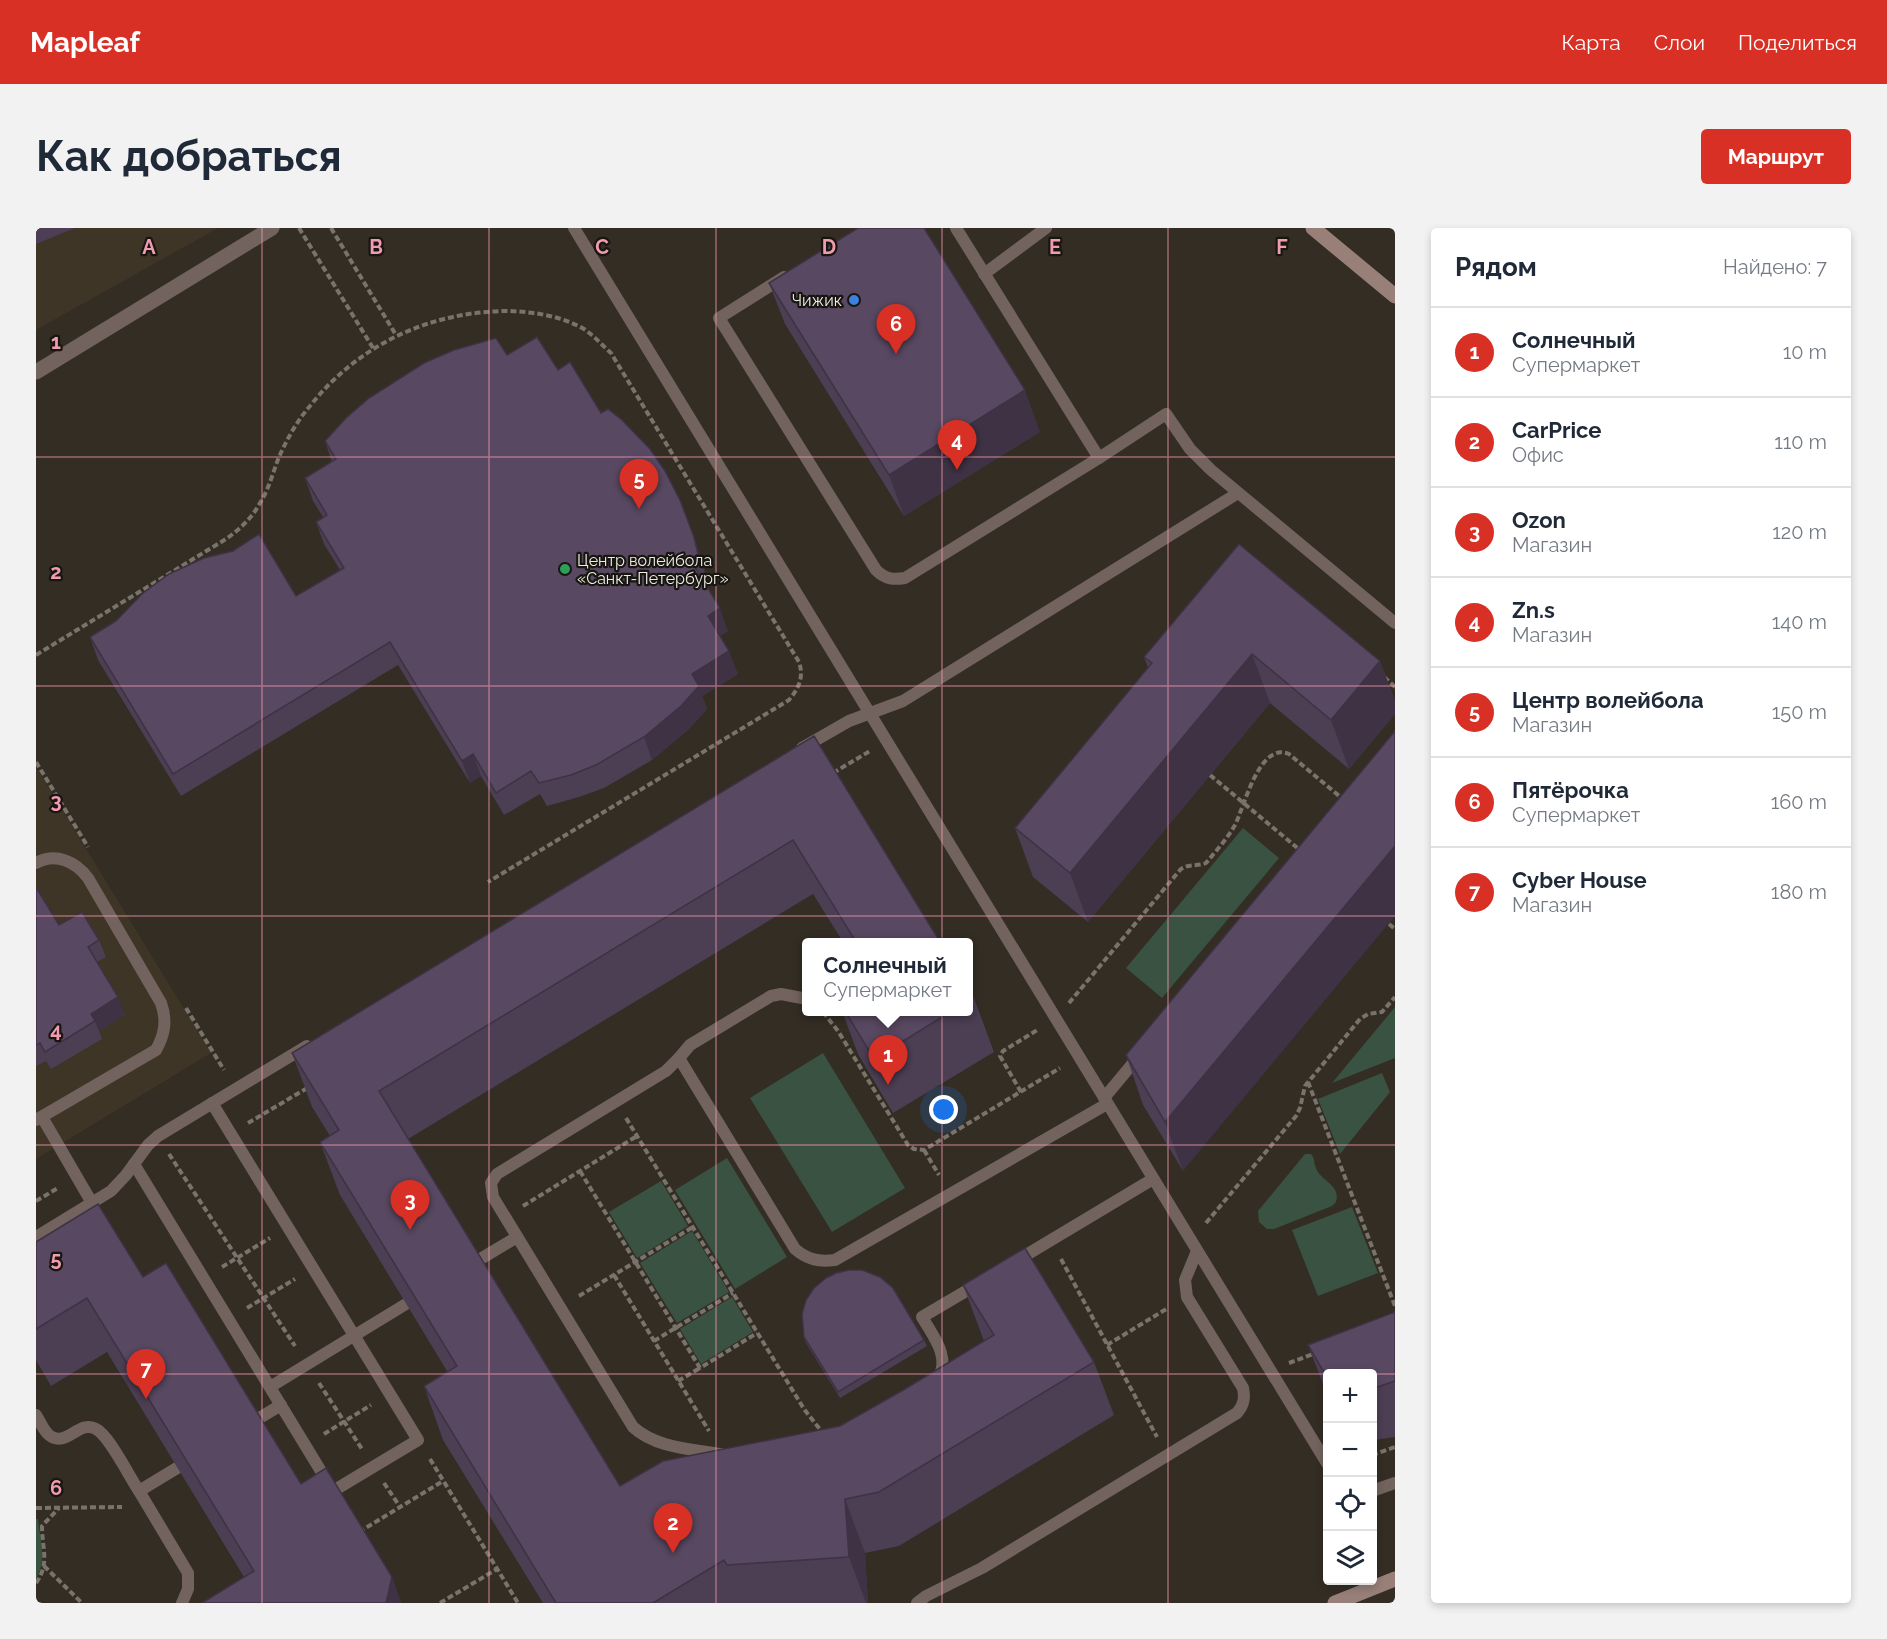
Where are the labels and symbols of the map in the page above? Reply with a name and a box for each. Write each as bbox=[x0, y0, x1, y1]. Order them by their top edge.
text: A bbox=[142, 235, 156, 259]
text: B bbox=[369, 235, 383, 259]
text: C bbox=[595, 235, 609, 259]
text: D bbox=[822, 235, 836, 259]
text: E bbox=[1049, 235, 1061, 259]
text: F bbox=[1276, 235, 1288, 259]
place label: Чижик bbox=[792, 291, 842, 310]
marker: Чижик bbox=[847, 293, 861, 307]
pin: 6 bbox=[876, 304, 916, 354]
text: 1 bbox=[51, 330, 61, 354]
pin: 4 bbox=[938, 420, 976, 470]
pin: 5 bbox=[620, 460, 658, 509]
place label: Центр волейбола «Санкт-Петербург» bbox=[577, 551, 729, 588]
text: 2 bbox=[50, 560, 62, 584]
marker: Центр волейбола «Санкт-Петербург» bbox=[558, 562, 572, 576]
text: 3 bbox=[50, 789, 62, 813]
text: 4 bbox=[50, 1018, 62, 1042]
pin: 1 bbox=[868, 1036, 908, 1085]
your location bbox=[929, 1095, 958, 1124]
pin: 3 bbox=[390, 1180, 430, 1230]
text: 5 bbox=[50, 1247, 62, 1271]
pin: 7 bbox=[126, 1350, 166, 1399]
text: 6 bbox=[50, 1476, 62, 1500]
pin: 2 bbox=[654, 1504, 692, 1553]

